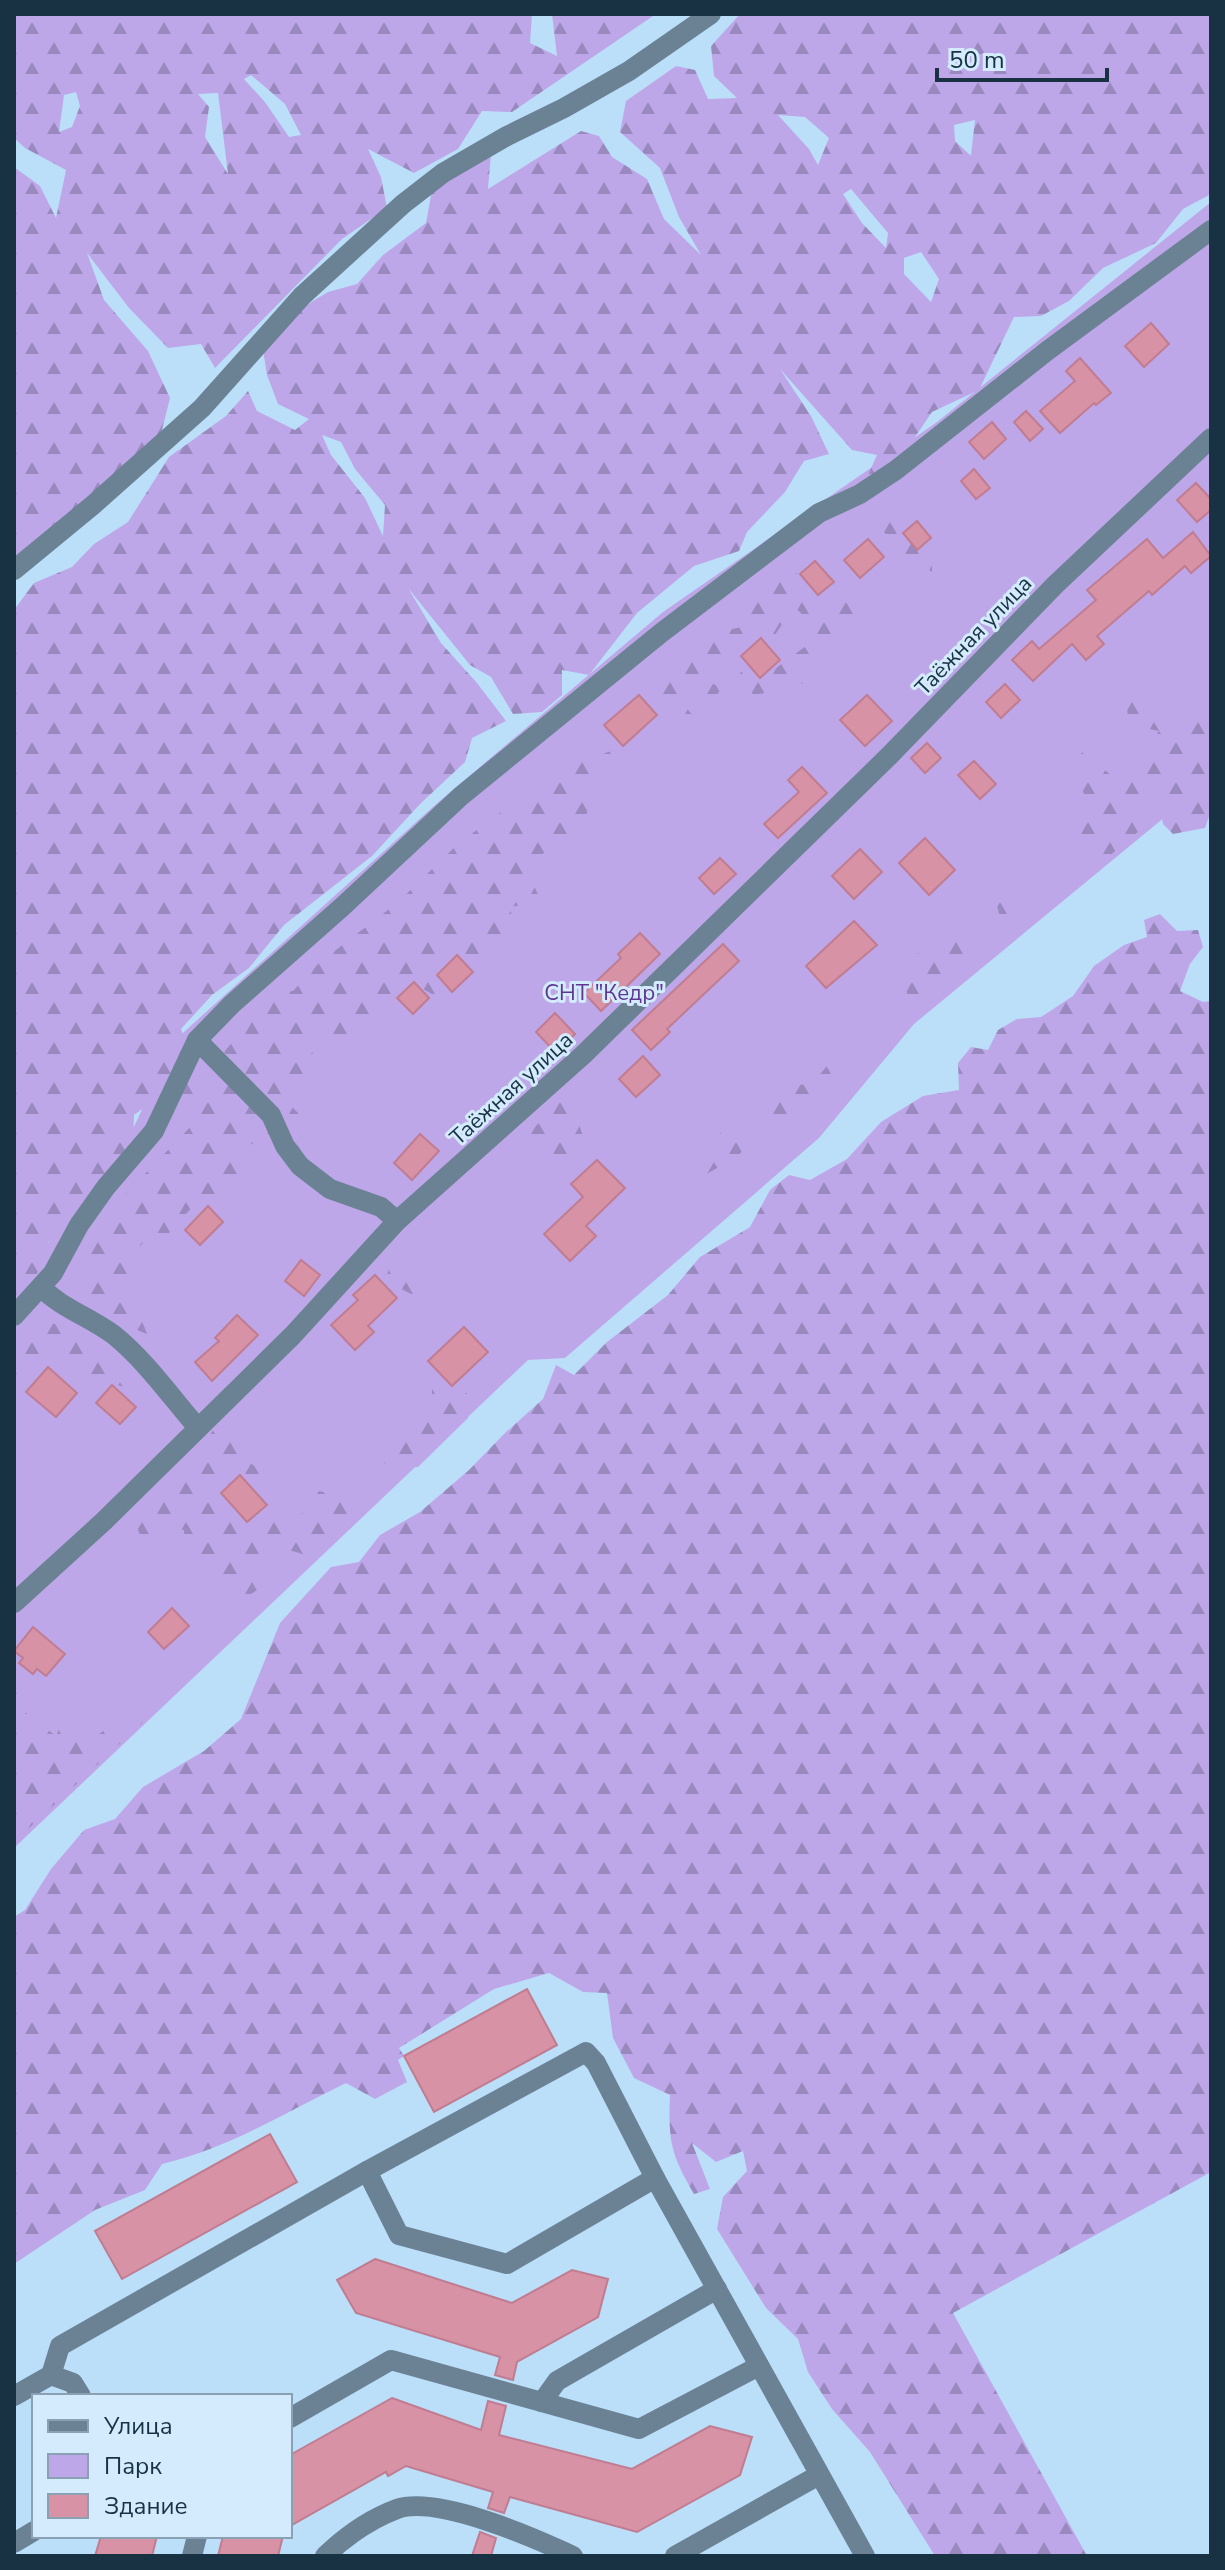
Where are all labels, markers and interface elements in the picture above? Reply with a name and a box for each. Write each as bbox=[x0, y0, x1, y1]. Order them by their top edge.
scale bar bbox=[937, 32, 1107, 82]
text: 50 m bbox=[949, 44, 1005, 76]
street label: Таёжная улица bbox=[909, 569, 1039, 702]
park label: СНТ "Кедр" bbox=[544, 978, 664, 1008]
street label: Таёжная улица bbox=[444, 1025, 580, 1152]
legend bbox=[32, 2394, 292, 2538]
text: Улица bbox=[103, 2410, 173, 2442]
text: Парк bbox=[104, 2450, 162, 2482]
text: Здание bbox=[104, 2490, 188, 2522]

